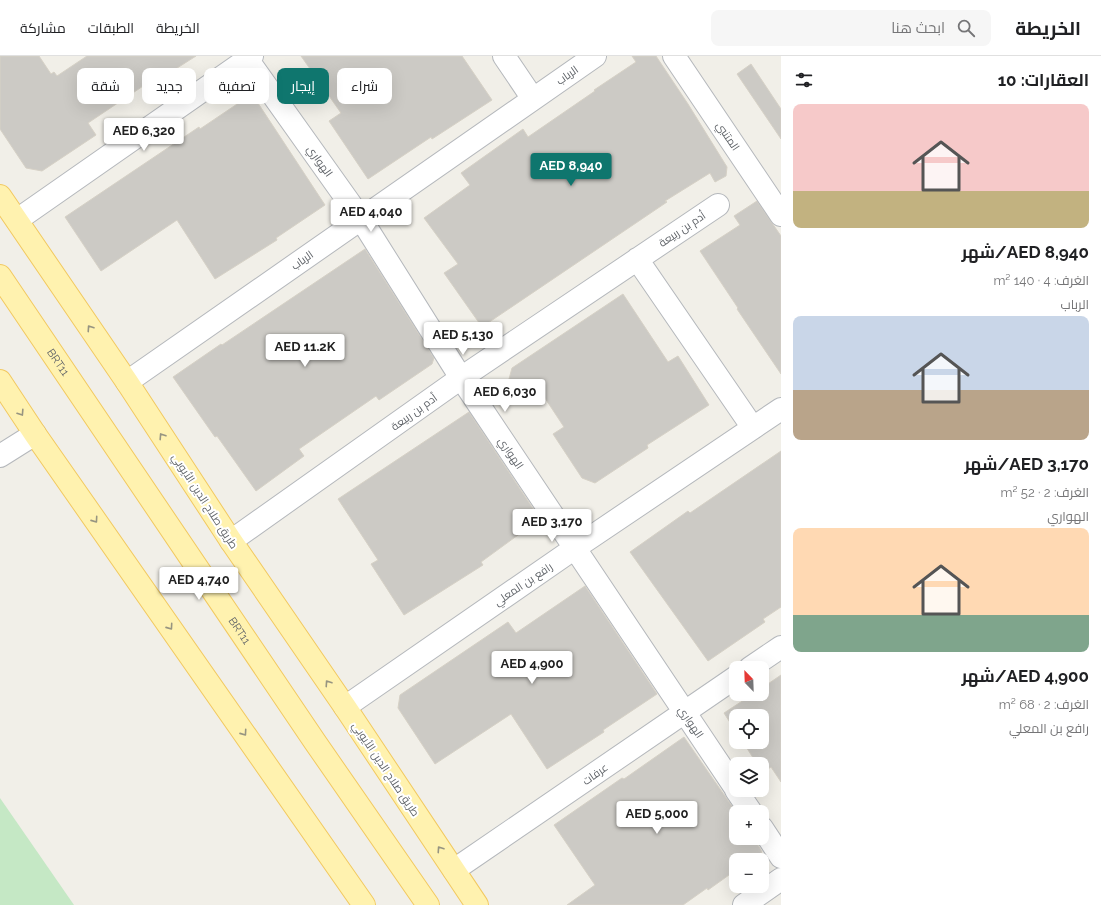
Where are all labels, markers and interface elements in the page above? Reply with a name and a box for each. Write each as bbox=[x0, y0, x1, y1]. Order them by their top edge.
search box bbox=[711, 10, 991, 46]
icon: search bbox=[955, 17, 977, 39]
text: الخريطة bbox=[1015, 17, 1081, 39]
text: ابحث هنا bbox=[891, 19, 945, 37]
text: مشاركة bbox=[20, 20, 66, 36]
text: الطبقات bbox=[88, 20, 134, 36]
text: الخريطة bbox=[156, 20, 200, 36]
street label: الرباب bbox=[554, 63, 581, 88]
chip: شقة bbox=[77, 68, 134, 104]
chip: جديد bbox=[142, 68, 196, 104]
chip: تصفية bbox=[204, 68, 269, 104]
chip: إيجار bbox=[277, 68, 329, 104]
chip: شراء bbox=[337, 68, 392, 104]
icon: filters bbox=[793, 69, 815, 91]
text: العقارات: 10 bbox=[998, 70, 1089, 90]
pin: AED 6,320 bbox=[98, 118, 190, 152]
street label: المتنبي bbox=[712, 119, 742, 154]
text: AED 6,320 bbox=[113, 123, 175, 138]
icon: home bbox=[905, 130, 977, 202]
street label: الهواري bbox=[303, 143, 335, 181]
pin: AED 8,940 bbox=[525, 153, 617, 187]
text: AED 8,940 bbox=[540, 158, 602, 173]
pin: AED 4,040 bbox=[325, 199, 417, 233]
text: AED 4,040 bbox=[340, 204, 402, 219]
street label: أدم بن ربيعة bbox=[656, 208, 709, 251]
text: AED 8,940/شهر bbox=[962, 242, 1089, 262]
street label: الرباب bbox=[289, 248, 316, 273]
text: الغرف: 4 · 140 m² bbox=[993, 273, 1089, 288]
text: الرباب bbox=[1060, 297, 1089, 312]
pin: AED 5,130 bbox=[417, 322, 509, 356]
one-way arrow bbox=[87, 325, 95, 332]
text: AED 5,130 bbox=[433, 327, 493, 342]
pin: AED 11.2K bbox=[259, 334, 351, 368]
text: AED 11.2K bbox=[275, 339, 335, 354]
icon: home bbox=[905, 342, 977, 414]
street label: BRT11 bbox=[44, 346, 72, 379]
pin: AED 6,030 bbox=[459, 379, 551, 413]
text: AED 6,030 bbox=[473, 384, 537, 399]
street label: أدم بن ربيعة bbox=[388, 390, 441, 434]
one-way arrow bbox=[17, 409, 24, 416]
one-way arrow bbox=[159, 433, 167, 440]
street label: الهواري bbox=[494, 435, 526, 473]
street label: طريق صلاح الدين الأيوبي bbox=[167, 451, 240, 552]
text: AED 3,170/شهر bbox=[964, 454, 1089, 474]
text: الغرف: 2 · 52 m² bbox=[1001, 485, 1089, 500]
pin: AED 3,170 bbox=[506, 509, 598, 543]
text: الهواري bbox=[1047, 509, 1089, 524]
text: AED 3,170 bbox=[522, 514, 582, 529]
one-way arrow bbox=[90, 516, 97, 523]
icon: home bbox=[905, 554, 977, 626]
street label: رافع بن المعلي bbox=[492, 560, 556, 610]
pin: AED 4,740 bbox=[153, 567, 245, 601]
text: AED 4,740 bbox=[168, 572, 230, 587]
street label: BRT11 bbox=[226, 615, 253, 647]
one-way arrow bbox=[165, 623, 173, 630]
pin: AED 4,900 bbox=[486, 651, 578, 685]
text: AED 4,900 bbox=[500, 656, 564, 671]
north arrow bbox=[729, 661, 769, 701]
map controls bbox=[729, 661, 769, 893]
text: AED 4,900/شهر bbox=[961, 666, 1089, 686]
one-way arrow bbox=[326, 680, 333, 687]
text: الغرف: 2 · 68 m² bbox=[999, 697, 1089, 712]
street label: الهواري bbox=[674, 704, 706, 742]
button: locate bbox=[729, 709, 769, 749]
street label: طريق صلاح الدين الأيوبي bbox=[348, 720, 422, 820]
text: رافع بن المعلي bbox=[1009, 721, 1089, 736]
one-way arrow bbox=[239, 729, 246, 736]
button: layers bbox=[729, 757, 769, 797]
street label: عرفات bbox=[580, 761, 611, 788]
pin: AED 5,000 bbox=[611, 801, 703, 835]
button: + bbox=[729, 805, 769, 845]
text: AED 5,000 bbox=[625, 806, 689, 821]
one-way arrow bbox=[438, 847, 445, 854]
button: − bbox=[729, 853, 769, 893]

